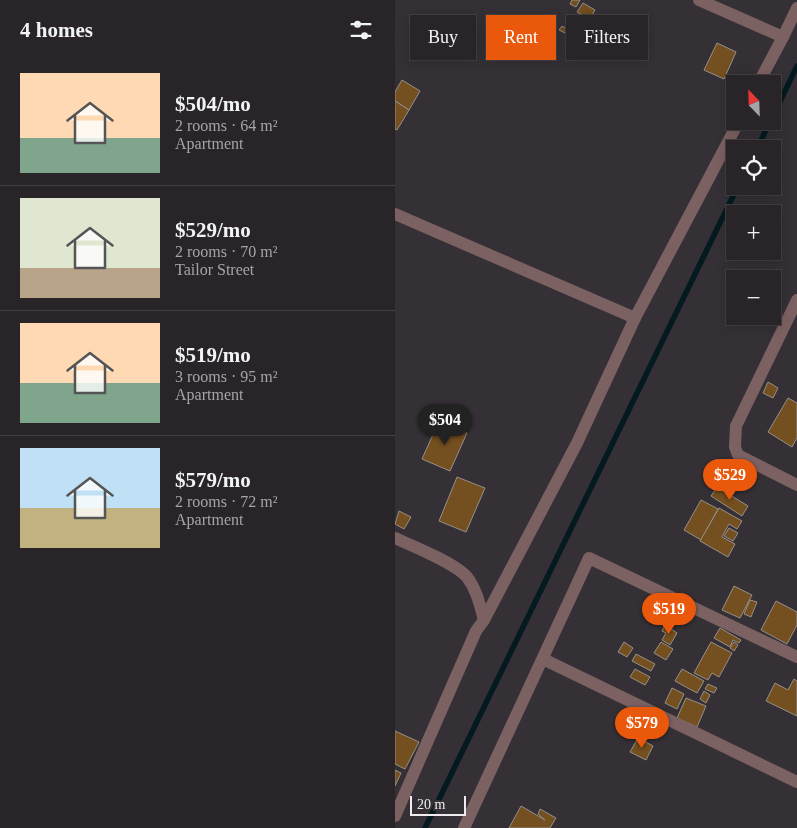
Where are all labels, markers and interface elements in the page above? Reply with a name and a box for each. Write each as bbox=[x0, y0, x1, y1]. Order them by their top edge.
chip: Buy bbox=[410, 15, 476, 60]
chip: Rent bbox=[486, 15, 556, 60]
chip: Filters bbox=[566, 15, 648, 60]
icon: filters bbox=[347, 16, 375, 44]
text: 4 homes bbox=[20, 18, 93, 42]
north arrow bbox=[726, 75, 781, 130]
map controls bbox=[726, 75, 781, 325]
text: $504/mo bbox=[175, 92, 251, 116]
icon: home bbox=[60, 93, 120, 153]
text: 2 rooms · 64 m² bbox=[175, 117, 278, 134]
text: Apartment bbox=[175, 135, 243, 152]
button: locate bbox=[726, 140, 781, 195]
button: + bbox=[726, 205, 781, 260]
icon: home bbox=[60, 218, 120, 278]
text: $529/mo bbox=[175, 218, 251, 242]
text: 2 rooms · 70 m² bbox=[175, 243, 278, 260]
text: Tailor Street bbox=[175, 261, 254, 278]
button: − bbox=[726, 270, 781, 325]
icon: home bbox=[60, 343, 120, 403]
text: $519/mo bbox=[175, 343, 251, 367]
text: 3 rooms · 95 m² bbox=[175, 368, 278, 385]
text: Apartment bbox=[175, 386, 243, 403]
pin: $504 bbox=[415, 404, 475, 446]
text: $504 bbox=[429, 411, 461, 428]
pin: $529 bbox=[700, 458, 760, 501]
text: $529 bbox=[714, 466, 746, 483]
icon: home bbox=[60, 468, 120, 528]
text: $579/mo bbox=[175, 468, 251, 492]
text: 2 rooms · 72 m² bbox=[175, 493, 278, 510]
text: Apartment bbox=[175, 511, 243, 528]
pin: $519 bbox=[639, 592, 699, 635]
text: $519 bbox=[653, 600, 685, 617]
pin: $579 bbox=[612, 706, 672, 749]
text: $579 bbox=[626, 714, 658, 731]
scale bar bbox=[410, 793, 466, 816]
text: 20 m bbox=[417, 797, 445, 812]

